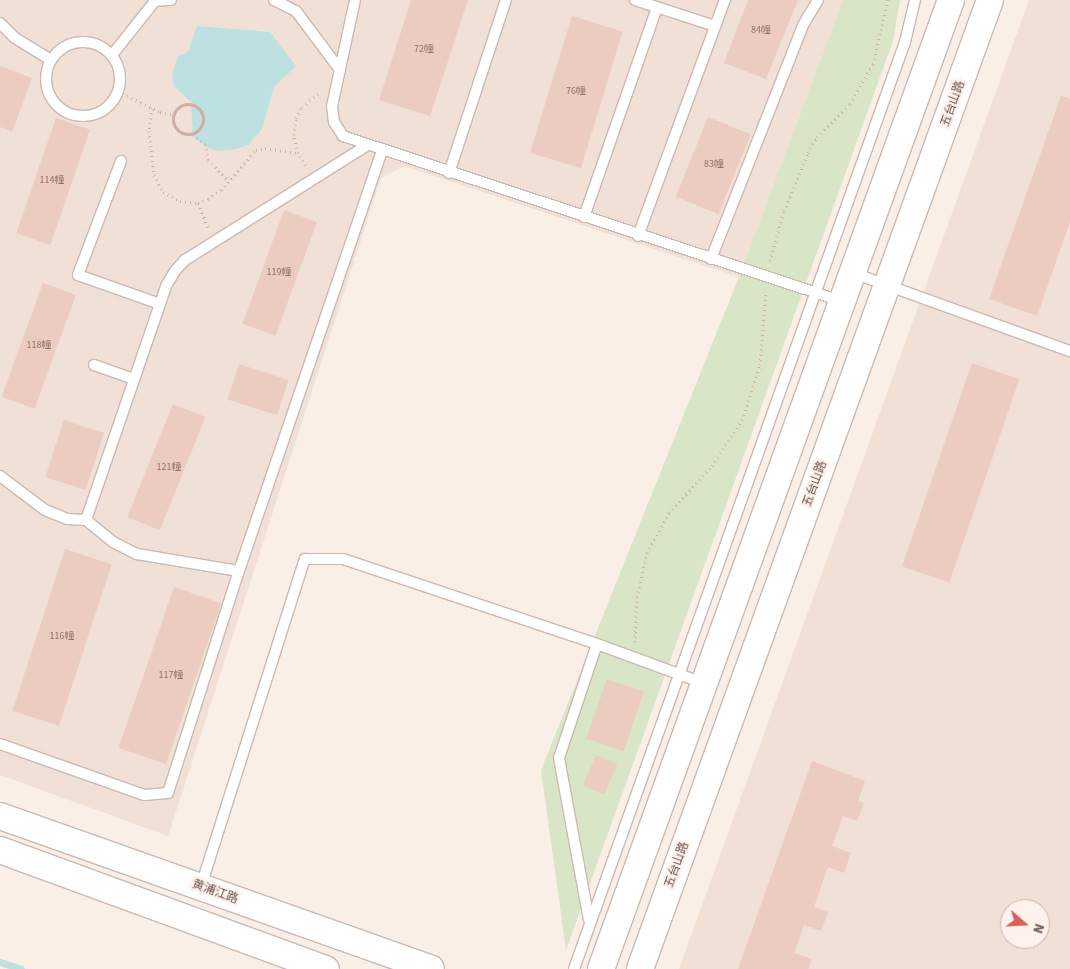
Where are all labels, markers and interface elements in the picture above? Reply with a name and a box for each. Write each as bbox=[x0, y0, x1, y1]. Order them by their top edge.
house number: 84幢 bbox=[751, 25, 771, 37]
house number: 72幢 bbox=[414, 44, 434, 56]
street label: 五台山路 bbox=[938, 79, 968, 129]
house number: 76幢 bbox=[566, 86, 586, 98]
house number: 83幢 bbox=[704, 159, 724, 171]
house number: 114幢 bbox=[40, 175, 64, 187]
house number: 119幢 bbox=[267, 267, 291, 279]
house number: 118幢 bbox=[27, 340, 51, 352]
street label: 五台山路 bbox=[800, 459, 830, 509]
house number: 121幢 bbox=[157, 462, 181, 474]
house number: 116幢 bbox=[50, 631, 74, 643]
house number: 117幢 bbox=[159, 670, 183, 682]
street label: 五台山路 bbox=[662, 840, 692, 890]
street label: 黄浦江路 bbox=[190, 877, 240, 907]
north arrow bbox=[1000, 899, 1050, 949]
text: N bbox=[1027, 921, 1049, 936]

